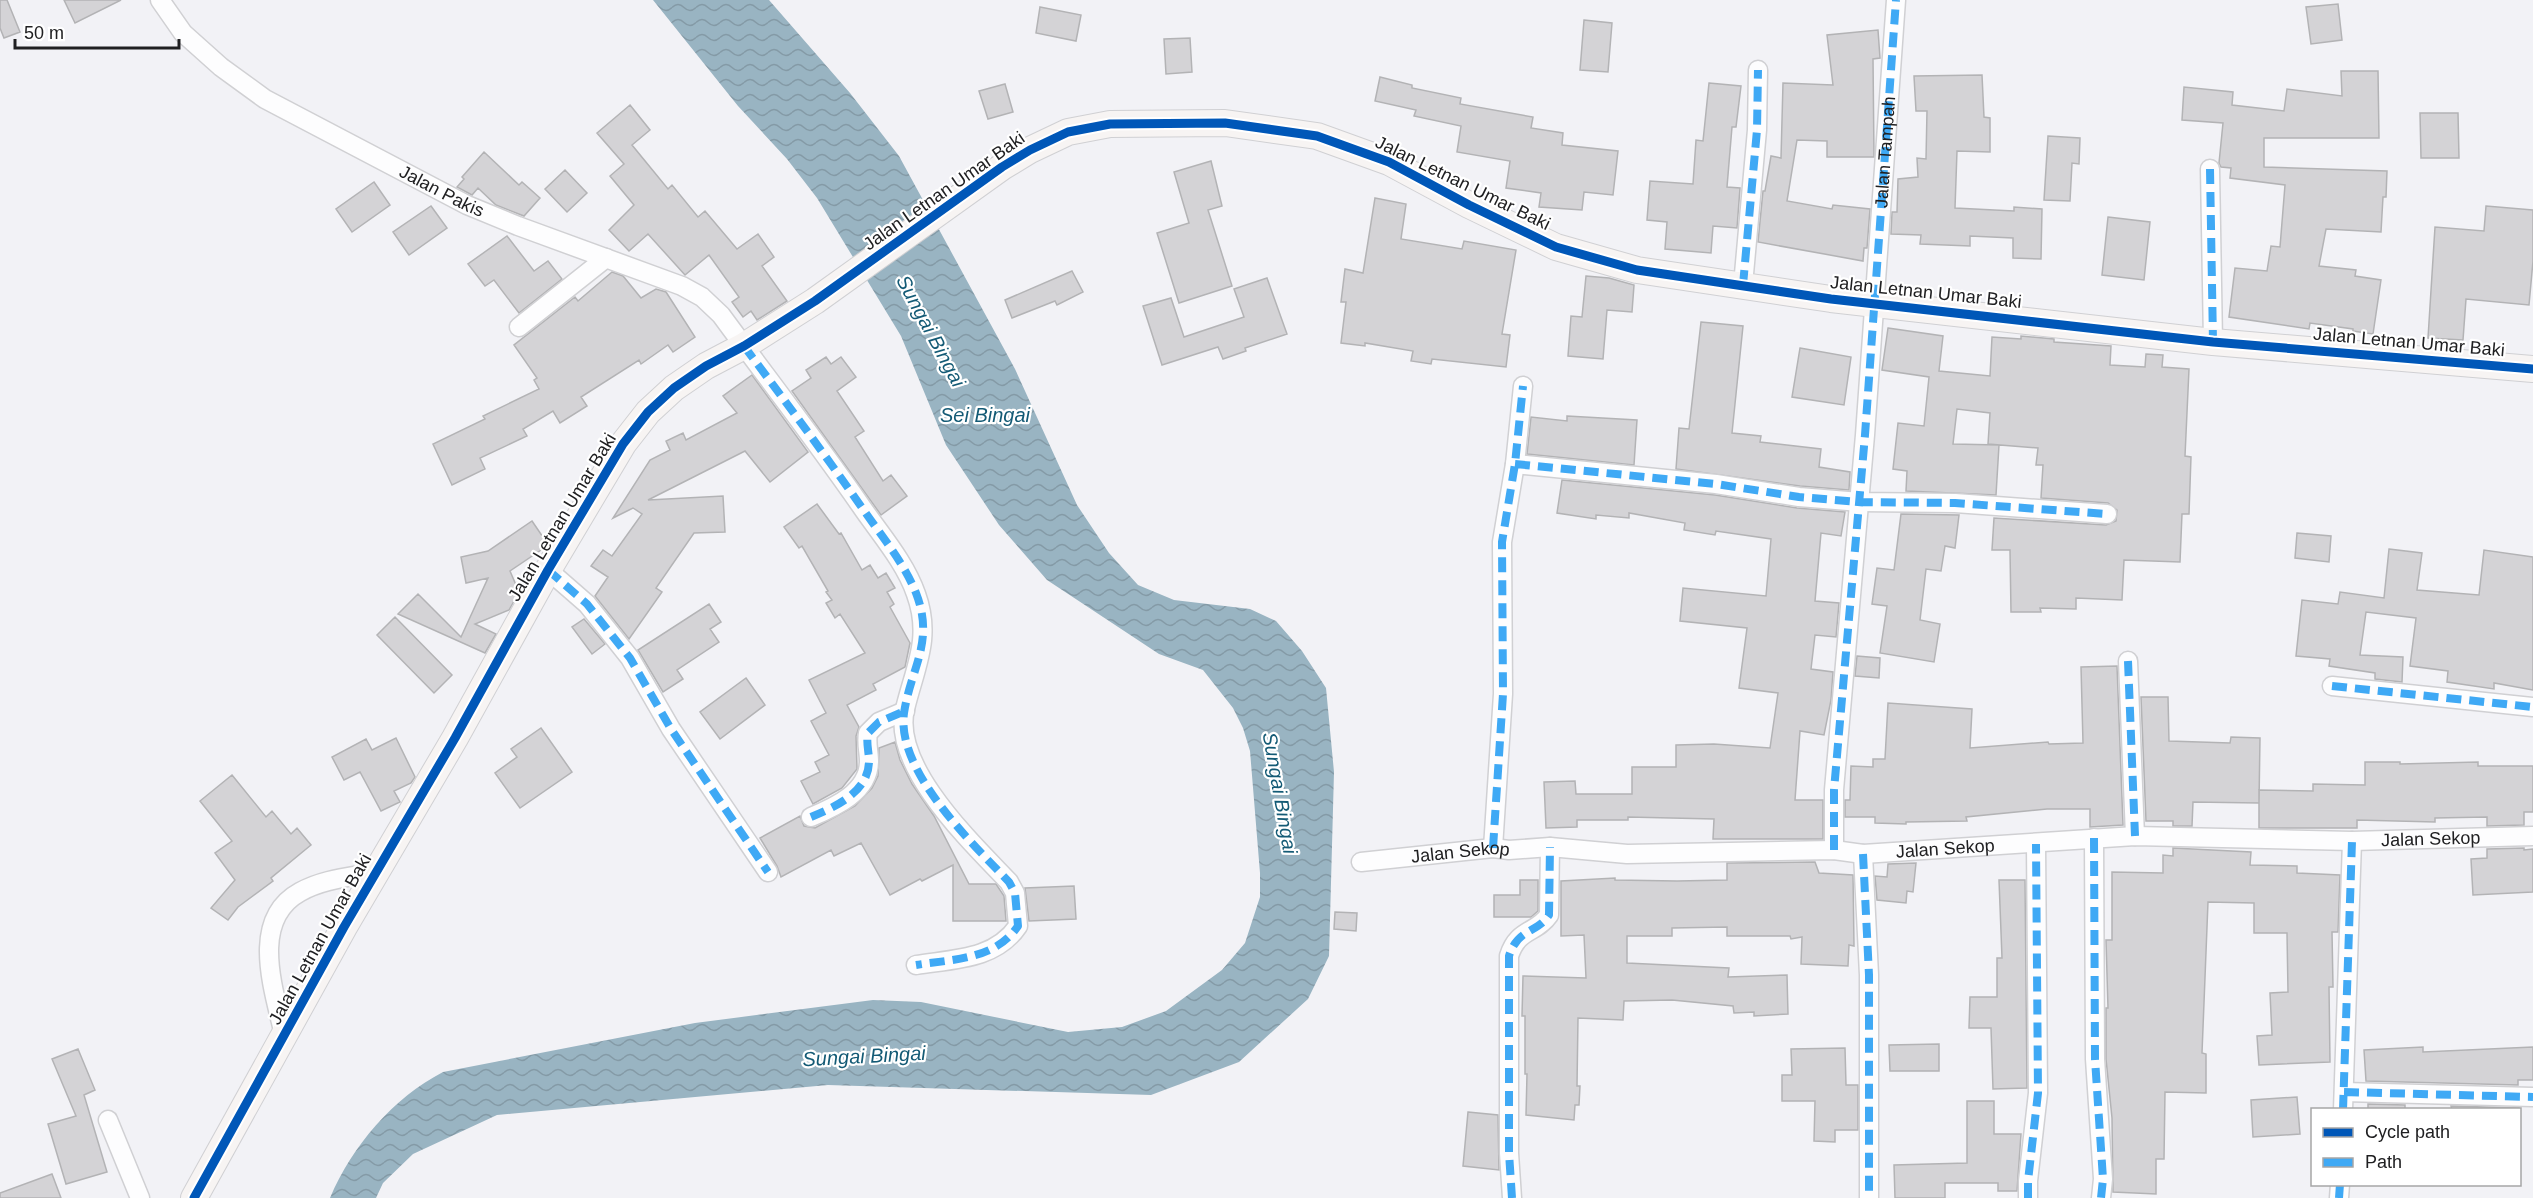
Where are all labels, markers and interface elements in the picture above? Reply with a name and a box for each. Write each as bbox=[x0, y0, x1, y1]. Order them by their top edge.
scale bar bbox=[15, 12, 178, 50]
text: 50 m bbox=[24, 23, 64, 43]
street label: Jalan Tampah bbox=[1871, 96, 1899, 209]
street label: Jalan Letnan Umar Baki bbox=[860, 128, 1028, 254]
street label: Jalan Letnan Umar Baki bbox=[1372, 132, 1554, 234]
street label: Jalan Pakis bbox=[396, 161, 487, 221]
water label: Sungai Bingai bbox=[892, 271, 970, 391]
street label: Jalan Letnan Umar Baki bbox=[1829, 272, 2023, 312]
street label: Jalan Letnan Umar Baki bbox=[2312, 324, 2506, 360]
water label: Sei Bingai bbox=[940, 404, 1031, 426]
street label: Jalan Letnan Umar Baki bbox=[504, 430, 620, 604]
water label: Sungai Bingai bbox=[1258, 730, 1302, 856]
street label: Jalan Sekop bbox=[2381, 827, 2481, 850]
street label: Jalan Sekop bbox=[1895, 835, 1995, 862]
street label: Jalan Sekop bbox=[1410, 838, 1511, 867]
street label: Jalan Letnan Umar Baki bbox=[265, 850, 375, 1028]
water label: Sungai Bingai bbox=[802, 1042, 927, 1070]
legend bbox=[2311, 1108, 2521, 1186]
text: Cycle path bbox=[2365, 1122, 2450, 1142]
text: Path bbox=[2365, 1152, 2402, 1172]

